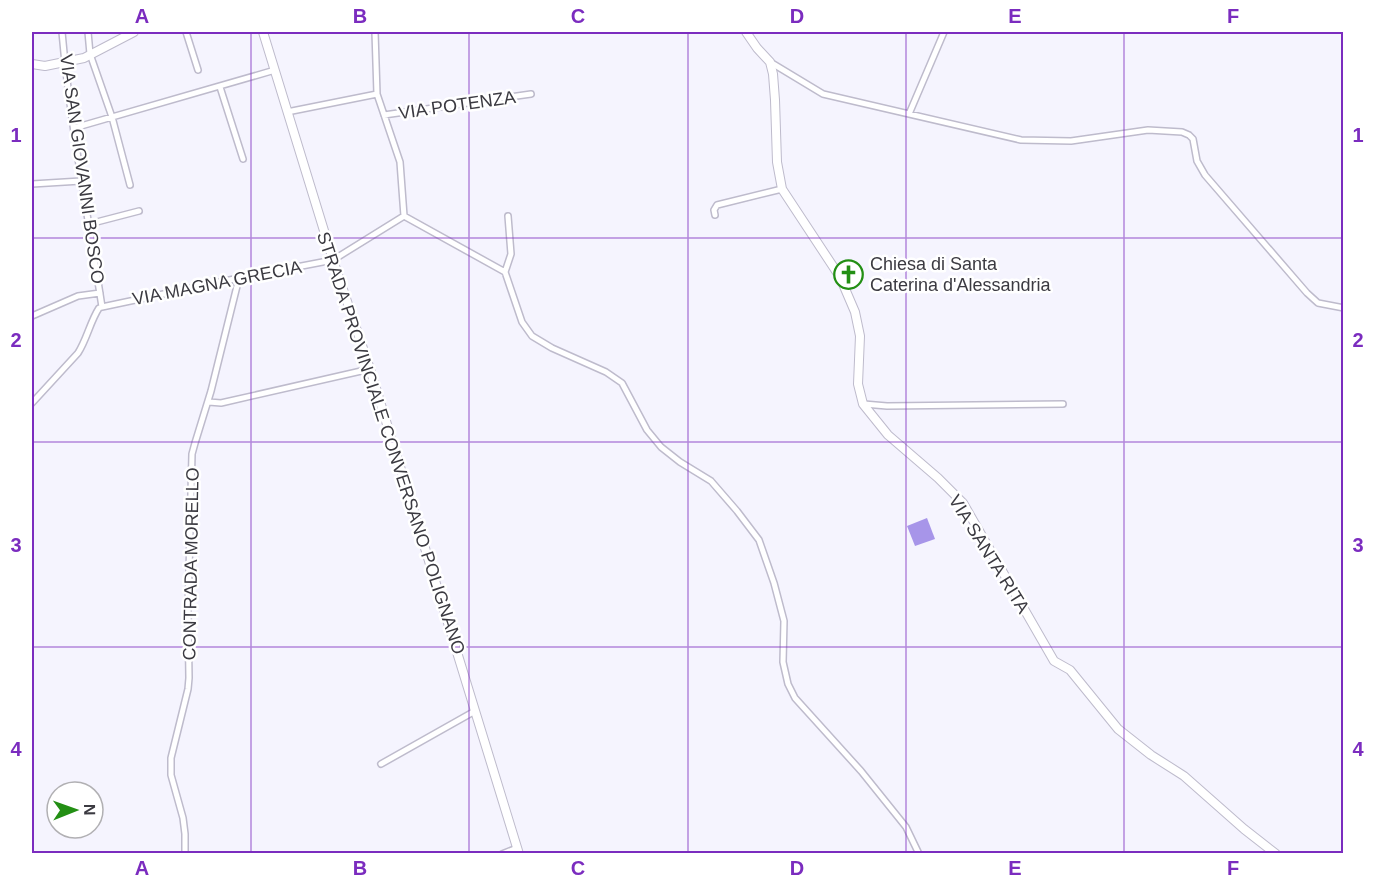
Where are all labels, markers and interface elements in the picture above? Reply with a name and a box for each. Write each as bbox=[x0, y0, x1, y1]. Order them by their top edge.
text: A bbox=[135, 5, 149, 27]
text: B bbox=[353, 5, 367, 27]
text: C bbox=[571, 5, 585, 27]
text: D bbox=[790, 5, 804, 27]
text: E bbox=[1008, 5, 1022, 27]
text: F bbox=[1227, 5, 1239, 27]
street label: VIA SAN GIOVANNI BOSCO bbox=[56, 53, 108, 285]
street label: VIA POTENZA bbox=[397, 87, 517, 123]
text: 1 bbox=[10, 124, 22, 146]
text: 1 bbox=[1352, 124, 1364, 146]
street label: STRADA PROVINCIALE CONVERSANO POLIGNANO bbox=[313, 229, 469, 657]
place label: Chiesa di Santa Caterina d'Alessandria bbox=[870, 254, 1052, 295]
street label: VIA MAGNA GRECIA bbox=[131, 257, 303, 309]
church icon: Chiesa di Santa Caterina d'Alessandria bbox=[833, 258, 865, 290]
text: 2 bbox=[10, 329, 22, 351]
text: 2 bbox=[1352, 329, 1364, 351]
street label: CONTRADA MORELLO bbox=[179, 467, 203, 661]
street label: VIA SANTA RITA bbox=[945, 491, 1033, 617]
text: 3 bbox=[10, 534, 22, 556]
text: 3 bbox=[1352, 534, 1364, 556]
text: 4 bbox=[10, 738, 22, 760]
text: 4 bbox=[1352, 738, 1364, 760]
north arrow bbox=[45, 780, 105, 840]
text: N bbox=[81, 804, 98, 816]
text: A bbox=[135, 857, 149, 879]
text: B bbox=[353, 857, 367, 879]
text: C bbox=[571, 857, 585, 879]
text: D bbox=[790, 857, 804, 879]
text: E bbox=[1008, 857, 1022, 879]
text: F bbox=[1227, 857, 1239, 879]

